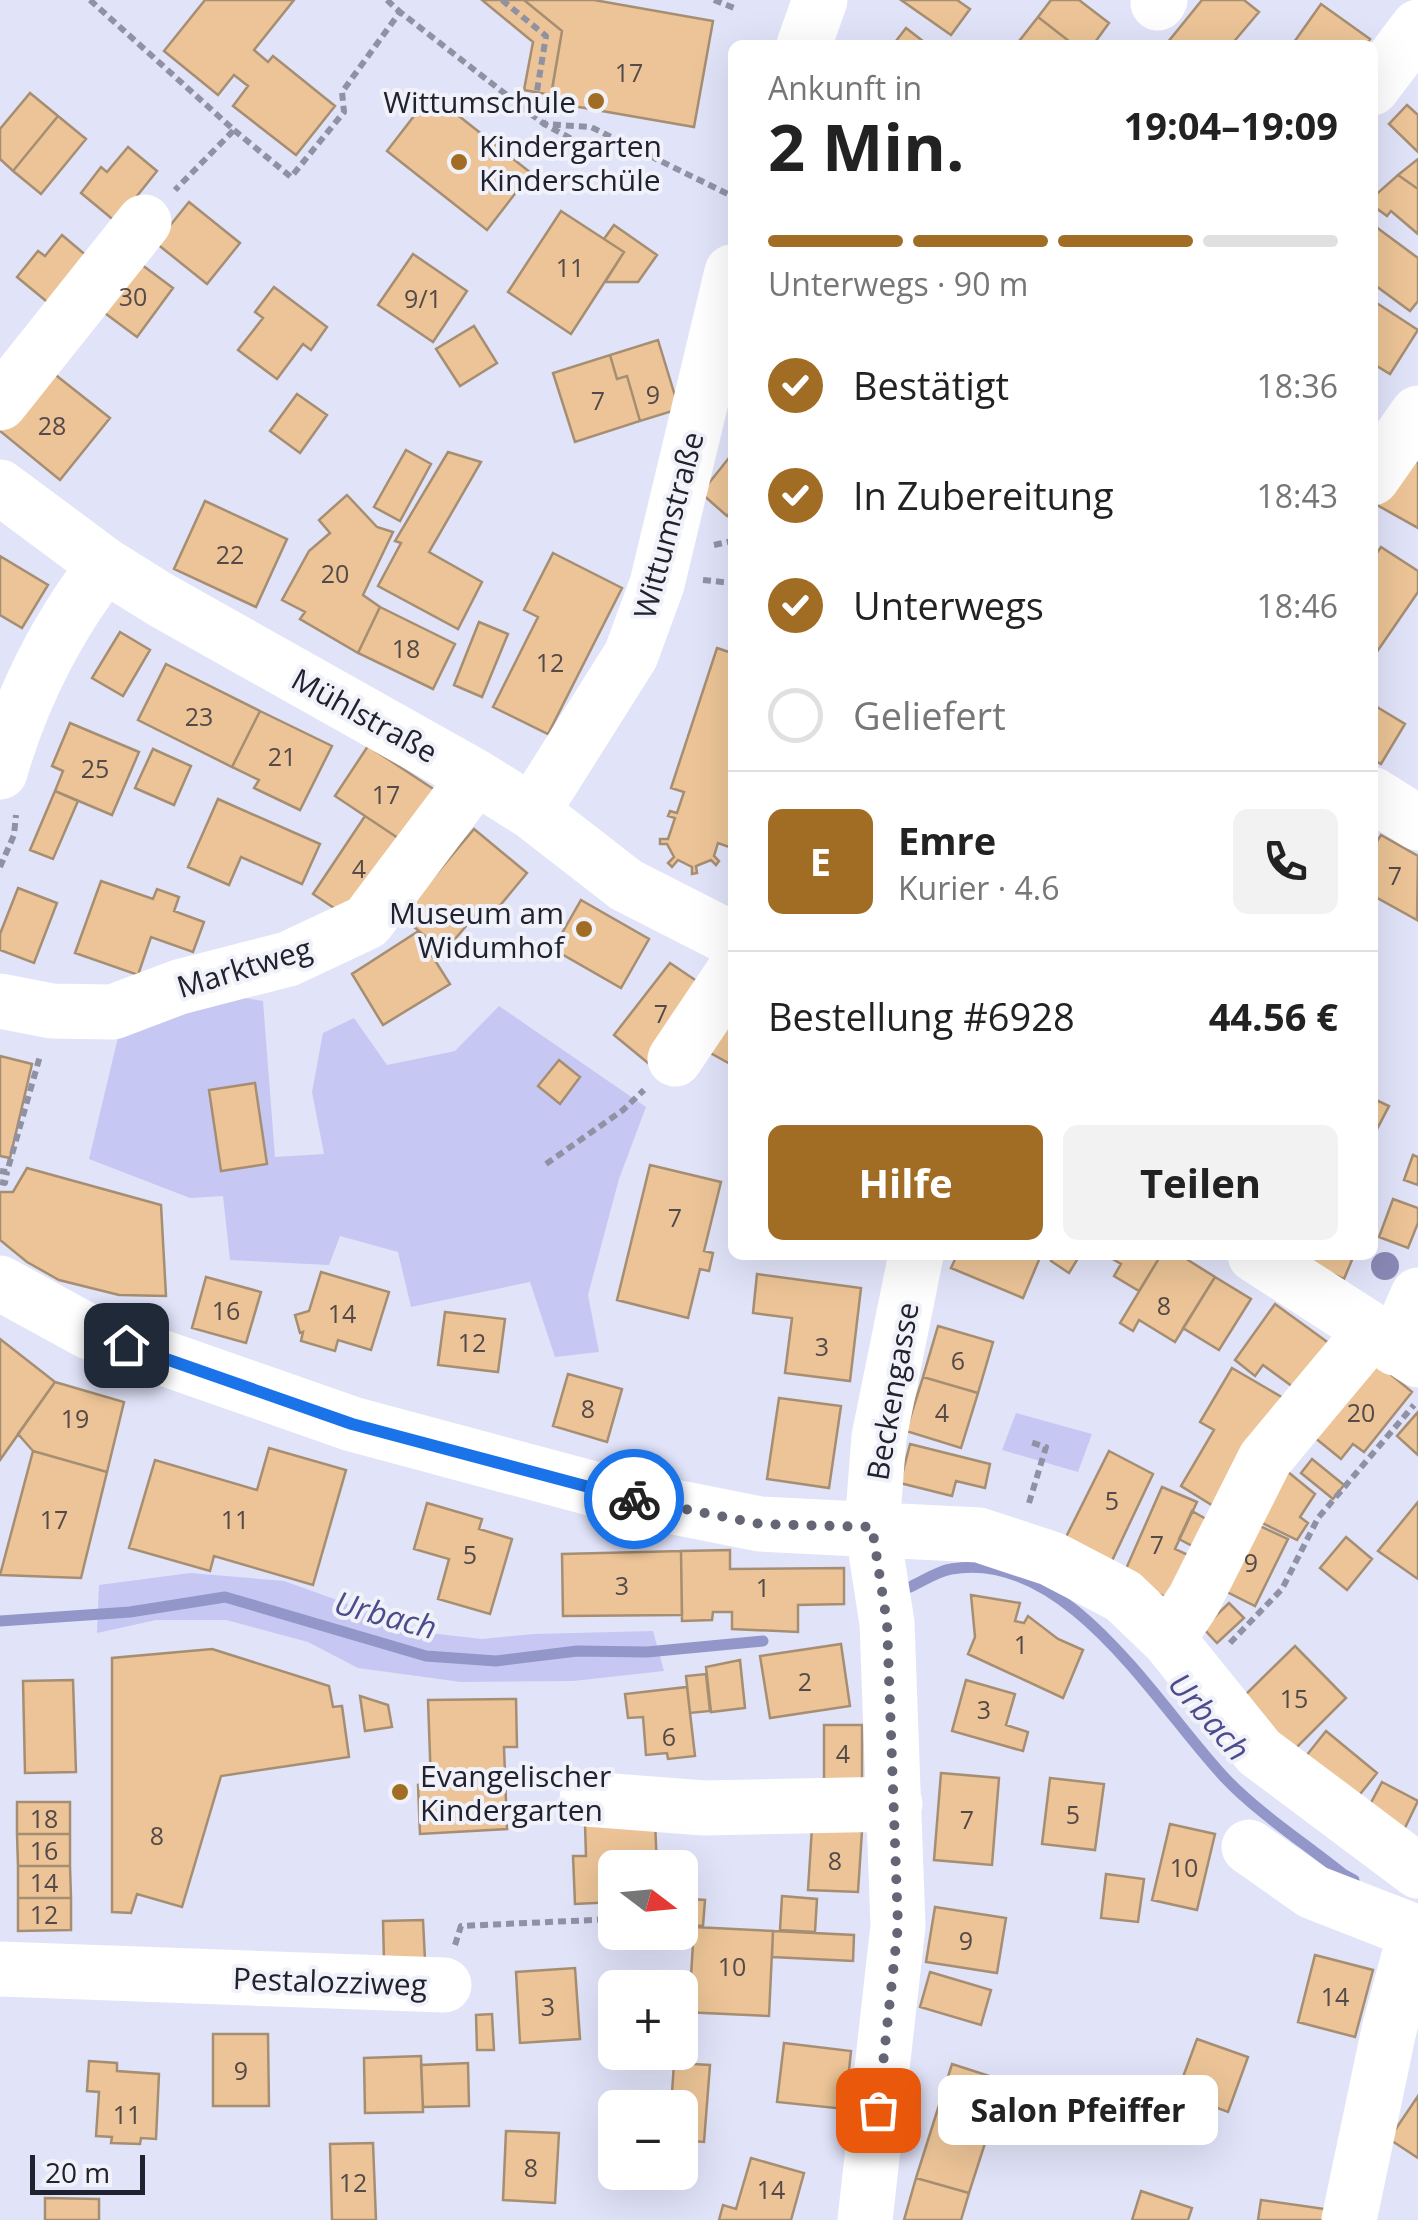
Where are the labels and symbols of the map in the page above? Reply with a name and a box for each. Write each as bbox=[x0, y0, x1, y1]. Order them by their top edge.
house number: 17 bbox=[615, 55, 643, 89]
place label: Wittumschule bbox=[383, 81, 576, 122]
marker: Wittumschule bbox=[585, 90, 607, 112]
place label: Kindergarten Kinderschüle bbox=[479, 125, 662, 200]
marker: Kindergarten Kinderschüle bbox=[448, 151, 470, 173]
house number: 11 bbox=[556, 250, 584, 284]
house number: 30 bbox=[119, 279, 147, 313]
house number: 9/1 bbox=[404, 281, 442, 315]
house number: 9 bbox=[646, 377, 660, 411]
house number: 7 bbox=[591, 383, 605, 417]
house number: 28 bbox=[38, 408, 66, 442]
street label: Wittumstraße bbox=[623, 427, 713, 623]
house number: 22 bbox=[216, 537, 244, 571]
house number: 20 bbox=[321, 556, 349, 590]
house number: 18 bbox=[392, 631, 420, 665]
house number: 12 bbox=[536, 645, 564, 679]
street label: Mühlstraße bbox=[285, 658, 445, 772]
house number: 23 bbox=[185, 699, 213, 733]
house number: 21 bbox=[268, 739, 296, 773]
house number: 25 bbox=[81, 751, 109, 785]
house number: 17 bbox=[372, 777, 400, 811]
house number: 4 bbox=[352, 851, 366, 885]
house number: 7 bbox=[1388, 858, 1402, 892]
place label: Museum am Widumhof bbox=[389, 892, 566, 967]
marker: Museum am Widumhof bbox=[573, 918, 595, 940]
street label: Marktweg bbox=[172, 927, 316, 1007]
house number: 7 bbox=[654, 996, 668, 1030]
house number: 7 bbox=[668, 1200, 682, 1234]
house number: 8 bbox=[1157, 1288, 1171, 1322]
house number: 16 bbox=[212, 1293, 240, 1327]
house number: 14 bbox=[328, 1296, 356, 1330]
street label: Beckengasse bbox=[856, 1299, 928, 1483]
pin bbox=[84, 1303, 169, 1388]
house number: 12 bbox=[458, 1325, 486, 1359]
house number: 3 bbox=[815, 1329, 829, 1363]
house number: 6 bbox=[951, 1343, 965, 1377]
house number: 8 bbox=[581, 1391, 595, 1425]
house number: 4 bbox=[935, 1395, 949, 1429]
house number: 20 bbox=[1347, 1395, 1375, 1429]
house number: 19 bbox=[61, 1401, 89, 1435]
courier bbox=[584, 1449, 684, 1549]
house number: 5 bbox=[1105, 1483, 1119, 1517]
house number: 17 bbox=[40, 1502, 68, 1536]
house number: 11 bbox=[221, 1502, 249, 1536]
house number: 7 bbox=[1150, 1527, 1164, 1561]
house number: 5 bbox=[463, 1537, 477, 1571]
house number: 9 bbox=[1244, 1545, 1258, 1579]
house number: 3 bbox=[615, 1568, 629, 1602]
house number: 1 bbox=[756, 1570, 770, 1604]
water label: Urbach bbox=[330, 1580, 442, 1648]
house number: 1 bbox=[1014, 1627, 1028, 1661]
water label: Urbach bbox=[1160, 1663, 1260, 1769]
house number: 2 bbox=[798, 1664, 812, 1698]
house number: 15 bbox=[1280, 1681, 1308, 1715]
house number: 3 bbox=[977, 1692, 991, 1726]
house number: 6 bbox=[662, 1719, 676, 1753]
house number: 4 bbox=[836, 1736, 850, 1770]
place label: Evangelischer Kindergarten bbox=[420, 1755, 611, 1830]
marker: Evangelischer Kindergarten bbox=[389, 1781, 411, 1803]
house number: 5 bbox=[1066, 1797, 1080, 1831]
house number: 18 bbox=[30, 1801, 58, 1835]
house number: 7 bbox=[960, 1802, 974, 1836]
house number: 8 bbox=[150, 1818, 164, 1852]
house number: 16 bbox=[30, 1833, 58, 1867]
house number: 8 bbox=[828, 1843, 842, 1877]
north arrow bbox=[598, 1850, 698, 1950]
house number: 10 bbox=[1170, 1850, 1198, 1884]
house number: 14 bbox=[30, 1865, 58, 1899]
house number: 12 bbox=[30, 1897, 58, 1931]
house number: 9 bbox=[959, 1923, 973, 1957]
house number: 10 bbox=[718, 1949, 746, 1983]
street label: Pestalozziweg bbox=[232, 1957, 428, 2005]
house number: 14 bbox=[1321, 1979, 1349, 2013]
house number: 3 bbox=[541, 1989, 555, 2023]
house number: 9 bbox=[234, 2053, 248, 2087]
pin bbox=[836, 2068, 921, 2153]
callout: Salon Pfeiffer bbox=[938, 2075, 1218, 2145]
house number: 11 bbox=[113, 2097, 141, 2131]
scale bar bbox=[30, 2150, 145, 2194]
house number: 8 bbox=[524, 2150, 538, 2184]
house number: 12 bbox=[339, 2165, 367, 2199]
house number: 14 bbox=[757, 2172, 785, 2206]

